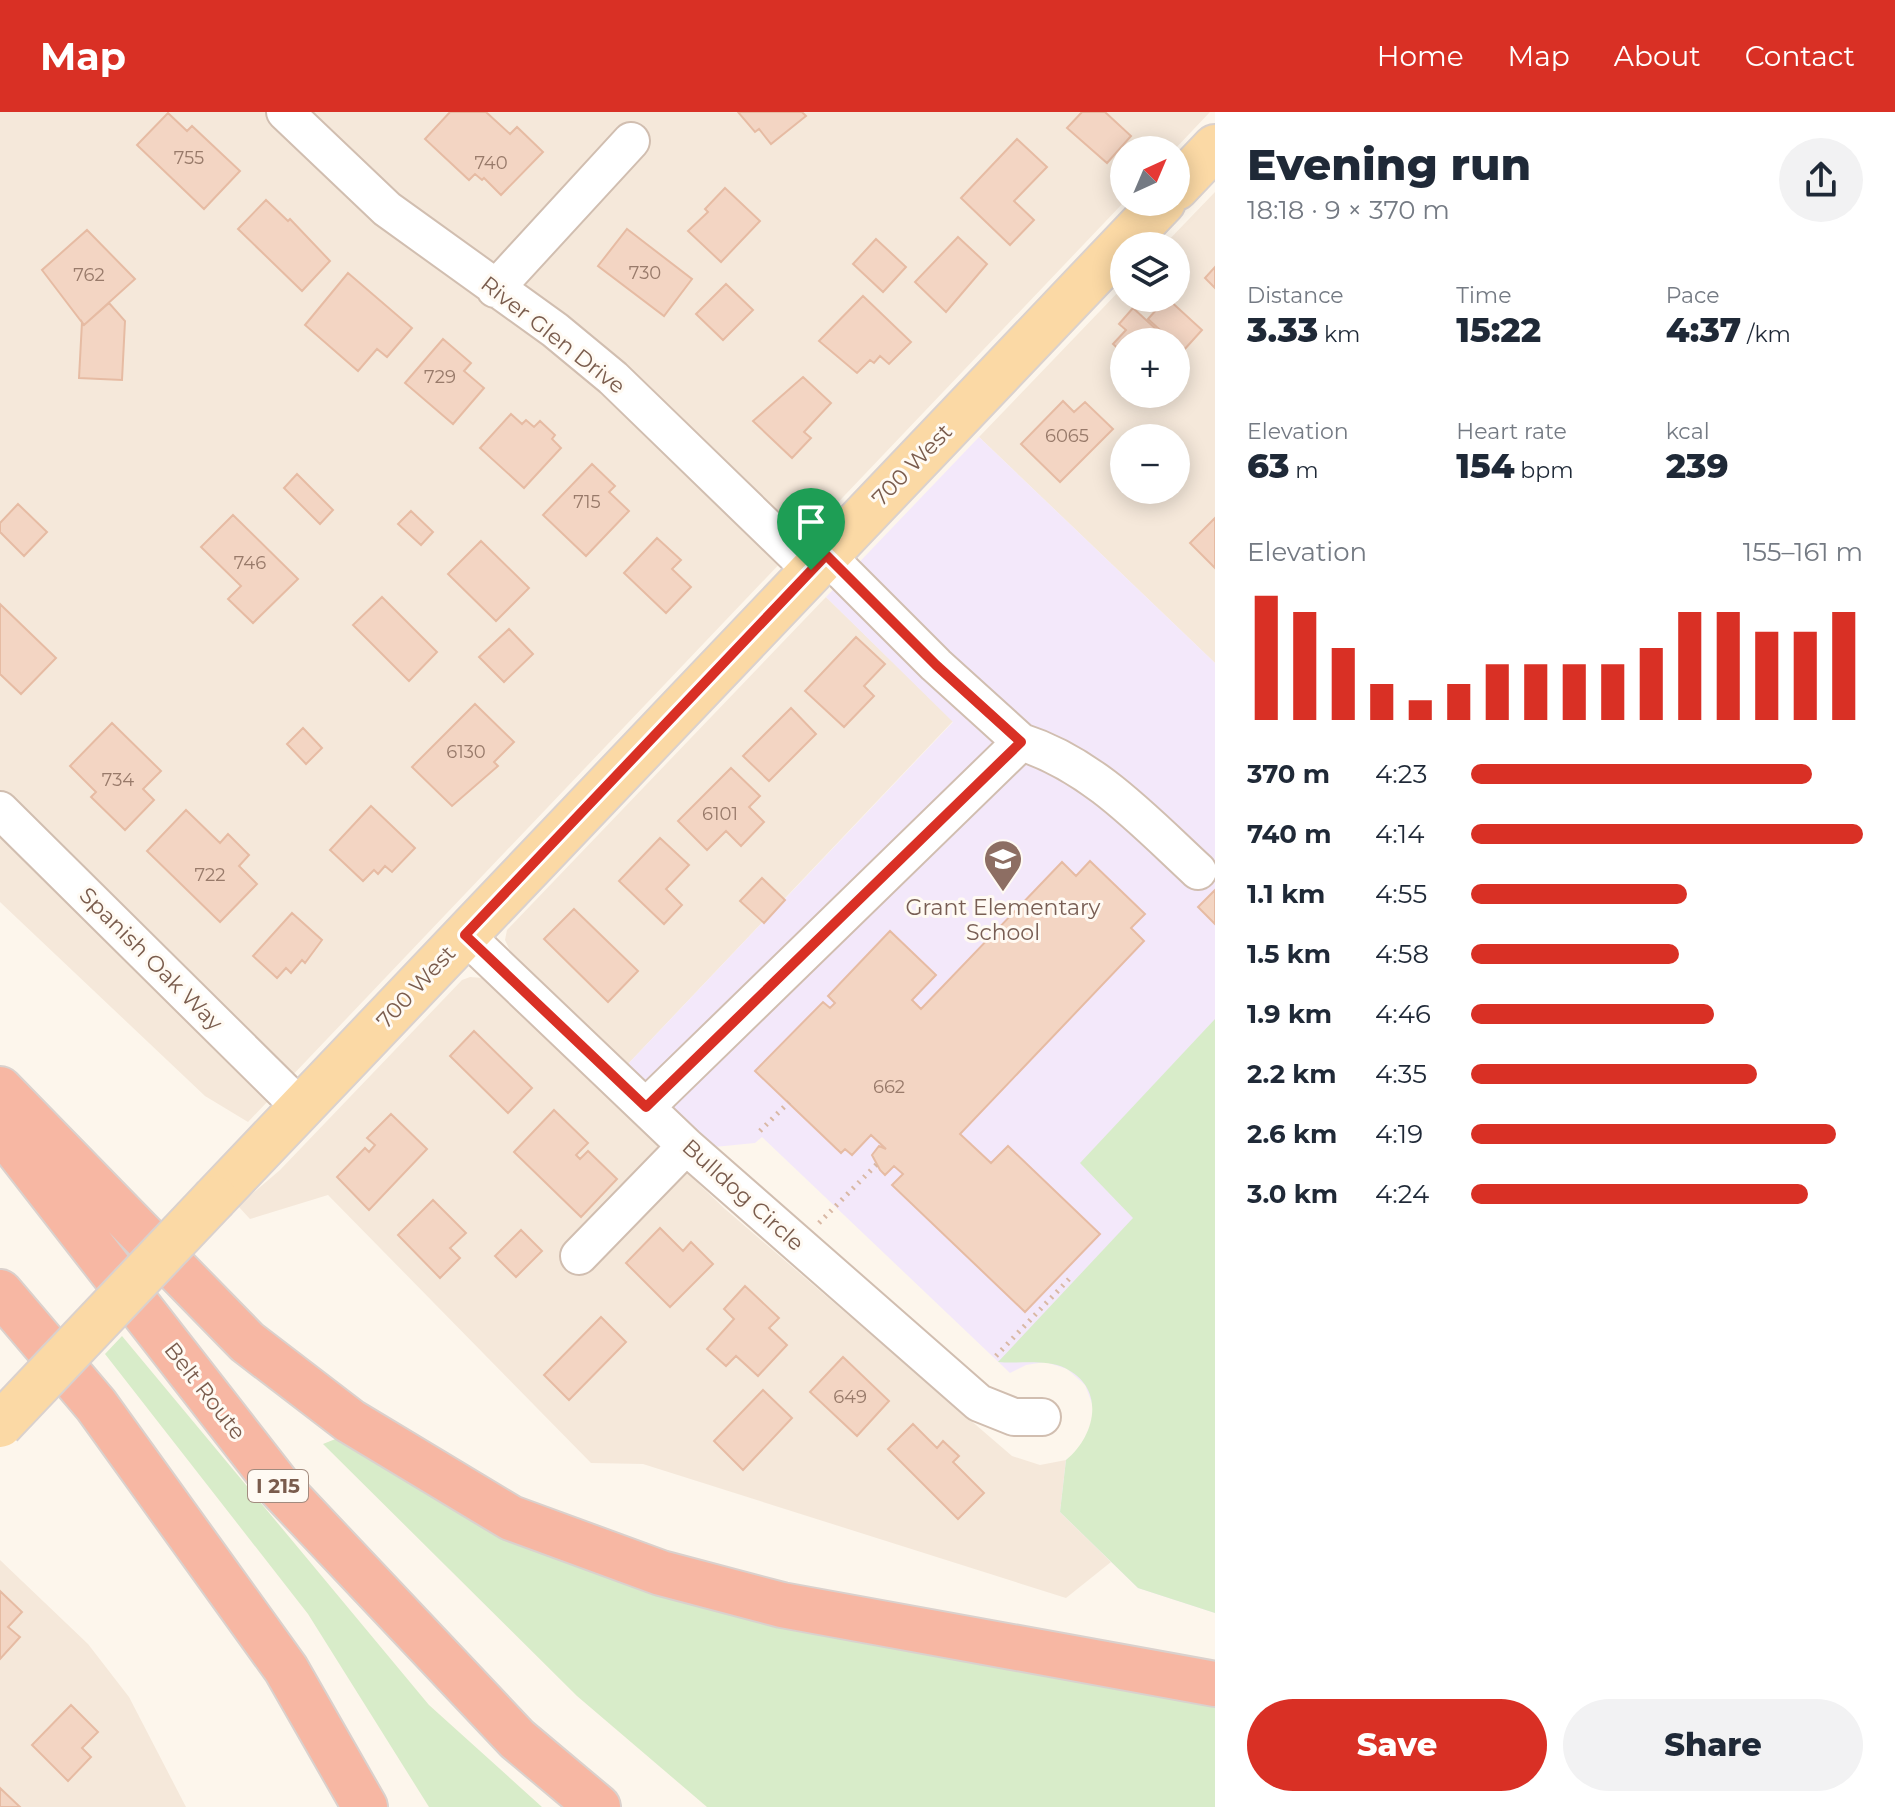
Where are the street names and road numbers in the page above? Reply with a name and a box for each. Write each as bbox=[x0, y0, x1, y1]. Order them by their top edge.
street label: River Glen Drive bbox=[475, 270, 631, 400]
street label: 700 West bbox=[866, 418, 958, 512]
street label: Spanish Oak Way bbox=[74, 882, 228, 1036]
street label: 700 West bbox=[371, 940, 461, 1034]
street label: Bulldog Circle bbox=[677, 1133, 809, 1257]
street label: Belt Route bbox=[158, 1337, 252, 1445]
road number: I 215 bbox=[248, 1470, 308, 1502]

